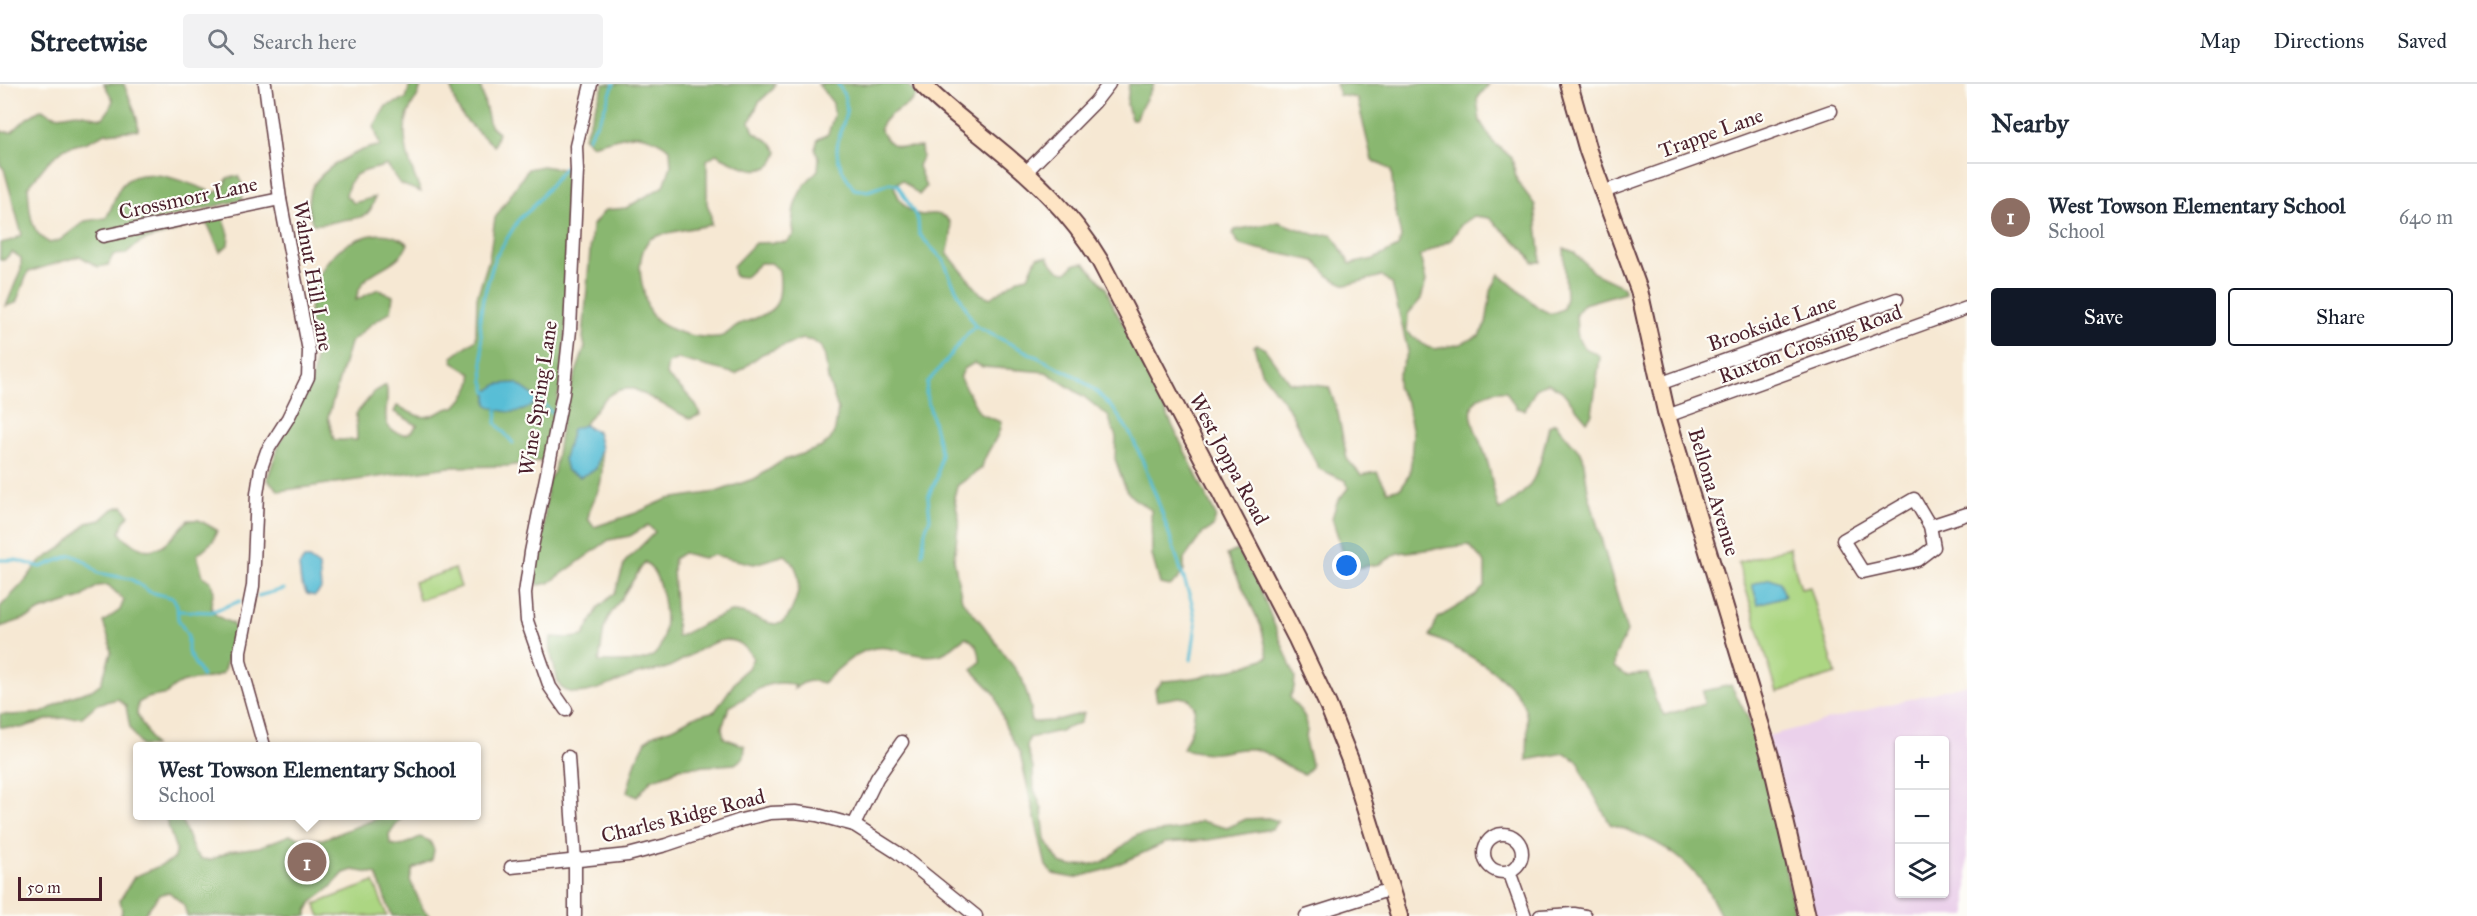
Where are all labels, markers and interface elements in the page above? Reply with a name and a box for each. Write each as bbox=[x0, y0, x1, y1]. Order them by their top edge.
search box bbox=[183, 14, 603, 68]
text: Streetwise bbox=[30, 24, 147, 59]
icon: search bbox=[204, 25, 237, 58]
text: Search here bbox=[252, 28, 357, 55]
text: Map bbox=[2200, 28, 2241, 54]
text: Directions bbox=[2274, 28, 2364, 54]
text: Saved bbox=[2397, 28, 2447, 54]
street label: Trappe Lane bbox=[1655, 102, 1767, 164]
text: Nearby bbox=[1991, 107, 2069, 139]
street label: Crossmorr Lane bbox=[116, 171, 260, 225]
text: West Towson Elementary School bbox=[2048, 192, 2345, 219]
street label: Walnut Hill Lane bbox=[287, 199, 339, 353]
text: 1 bbox=[2007, 205, 2014, 229]
text: 640 m bbox=[2399, 205, 2453, 229]
text: School bbox=[2048, 219, 2105, 243]
button: Save bbox=[1991, 288, 2216, 346]
button: Share bbox=[2228, 288, 2453, 346]
street label: Brookside Lane bbox=[1704, 289, 1840, 357]
street label: Ruxton Crossing Road bbox=[1715, 299, 1906, 389]
street label: Wine Spring Lane bbox=[513, 318, 563, 477]
street label: West Joppa Road bbox=[1183, 389, 1275, 530]
street label: Bellona Avenue bbox=[1682, 425, 1746, 559]
your location bbox=[1332, 551, 1361, 580]
map controls bbox=[1895, 736, 1949, 898]
button: + bbox=[1895, 736, 1949, 790]
popup bbox=[133, 742, 481, 820]
text: West Towson Elementary School bbox=[158, 756, 456, 783]
text: School bbox=[158, 783, 215, 807]
street label: Charles Ridge Road bbox=[598, 783, 768, 849]
button: − bbox=[1895, 790, 1949, 844]
pin: 1 bbox=[288, 840, 326, 884]
button: layers bbox=[1895, 844, 1949, 898]
scale bar bbox=[18, 874, 102, 902]
text: 50 m bbox=[27, 878, 61, 897]

